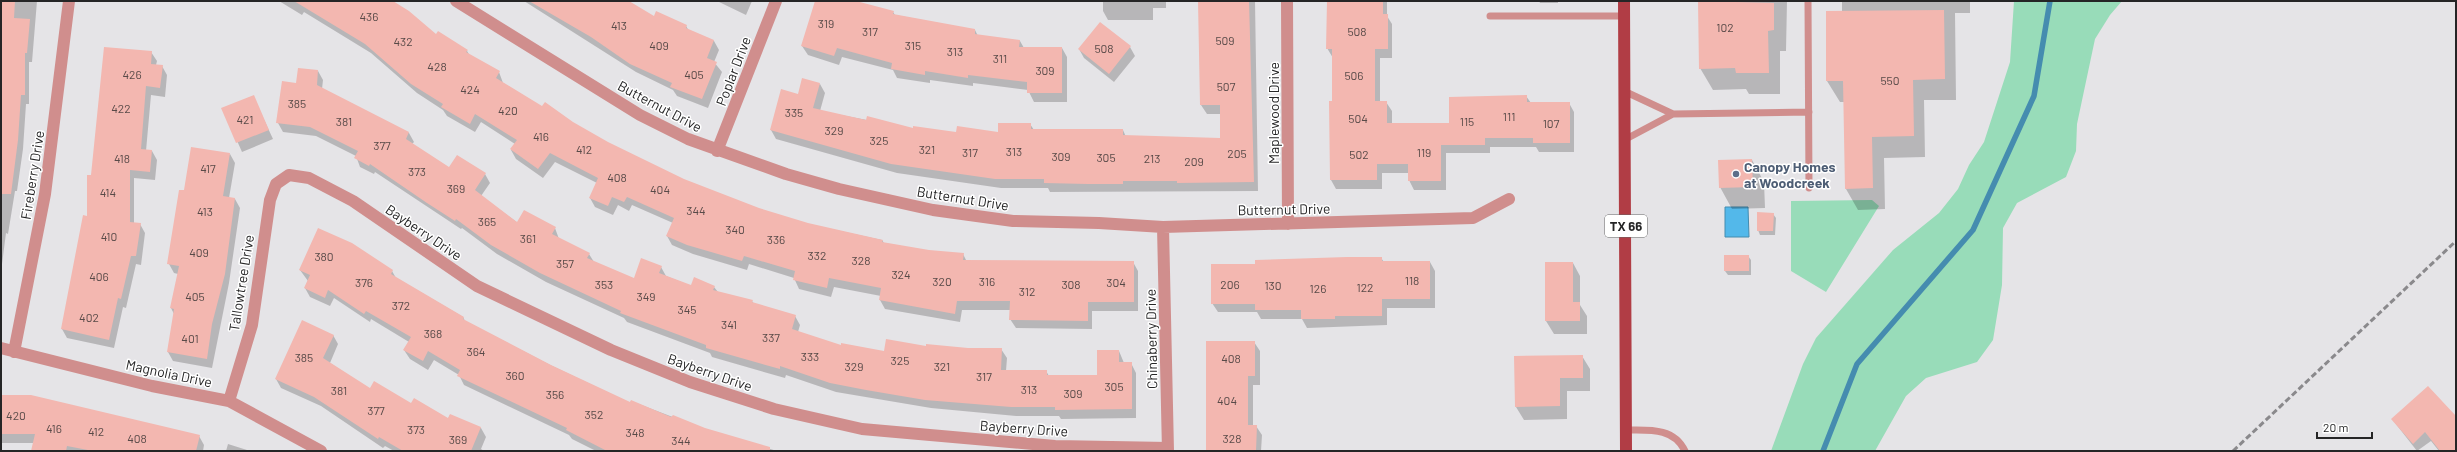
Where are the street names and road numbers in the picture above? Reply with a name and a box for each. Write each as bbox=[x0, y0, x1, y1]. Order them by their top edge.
street label: Poplar Drive bbox=[712, 34, 754, 108]
street label: Maplewood Drive bbox=[1265, 62, 1282, 164]
street label: Butternut Drive bbox=[615, 77, 705, 135]
street label: Fireberry Drive bbox=[17, 129, 47, 221]
street label: Butternut Drive bbox=[916, 182, 1010, 214]
street label: Bayberry Drive bbox=[383, 200, 465, 264]
street label: Butternut Drive bbox=[1237, 200, 1331, 218]
road number: TX 66 bbox=[1605, 215, 1647, 237]
street label: Tallowtree Drive bbox=[225, 233, 257, 333]
street label: Chinaberry Drive bbox=[1142, 289, 1160, 389]
street label: Bayberry Drive bbox=[666, 350, 754, 394]
street label: Magnolia Drive bbox=[124, 356, 214, 390]
street label: Bayberry Drive bbox=[979, 416, 1069, 440]

